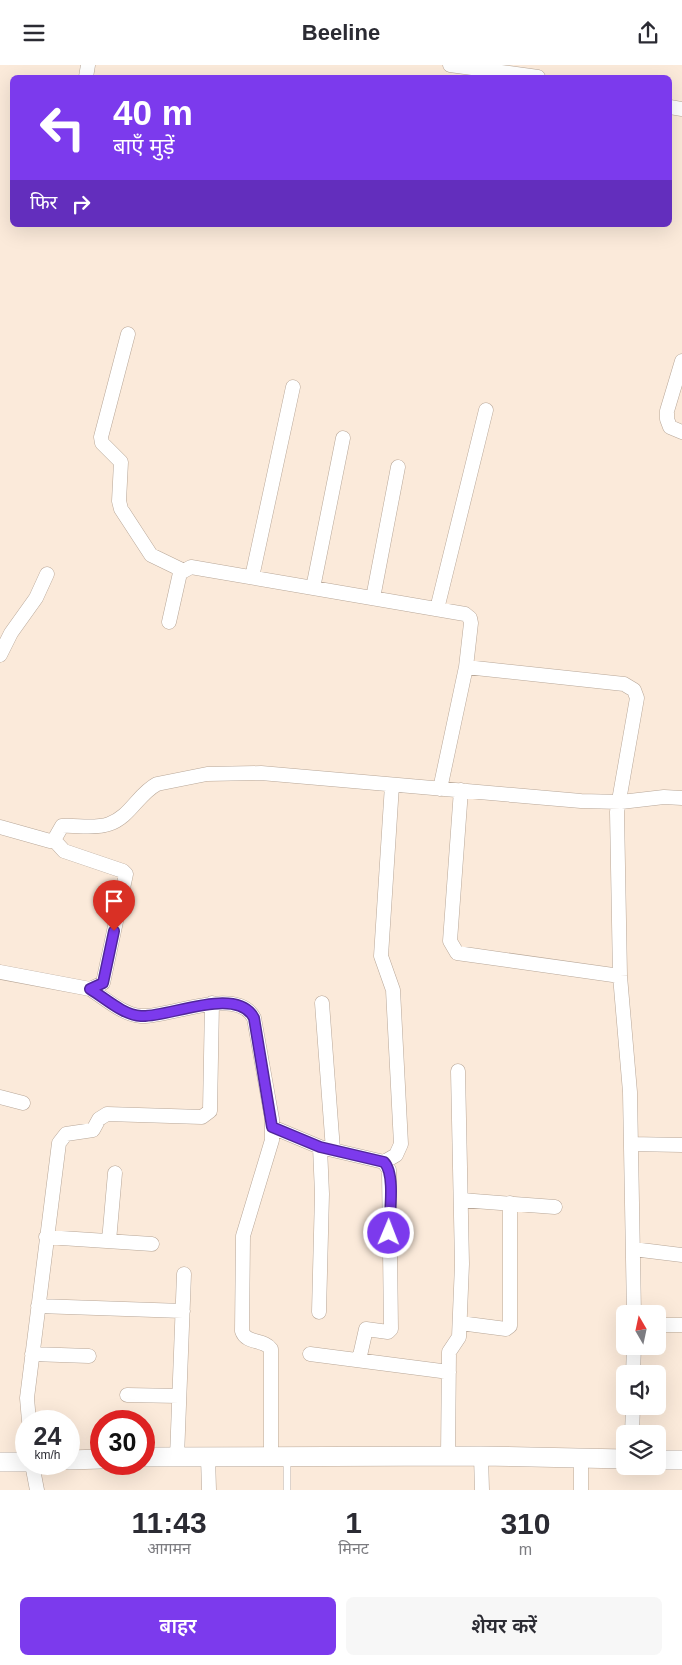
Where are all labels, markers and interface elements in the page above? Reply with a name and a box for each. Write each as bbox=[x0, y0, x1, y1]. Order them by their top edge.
icon: menu bbox=[20, 19, 48, 47]
icon: share bbox=[634, 19, 662, 47]
text: Beeline bbox=[302, 20, 380, 45]
text: 40 m bbox=[113, 93, 193, 132]
icon: left bbox=[30, 95, 95, 160]
text: बाएँ मुड़ें bbox=[113, 134, 174, 159]
icon: right bbox=[67, 190, 95, 218]
text: फिर bbox=[30, 192, 57, 213]
pin bbox=[93, 880, 135, 931]
icon: arrive bbox=[100, 887, 128, 915]
position arrow bbox=[362, 1206, 414, 1258]
north arrow bbox=[616, 1305, 666, 1355]
map controls bbox=[616, 1305, 666, 1475]
button: sound bbox=[616, 1365, 666, 1415]
speed limit sign: 30 bbox=[90, 1410, 155, 1475]
text: 24 bbox=[34, 1422, 61, 1450]
button: layers bbox=[616, 1425, 666, 1475]
text: km/h bbox=[34, 1448, 61, 1462]
text: 11:43 bbox=[132, 1506, 207, 1539]
text: 1 bbox=[345, 1506, 362, 1539]
text: 310 bbox=[500, 1507, 550, 1540]
text: आगमन bbox=[147, 1540, 191, 1557]
text: मिनट bbox=[338, 1540, 369, 1557]
text: m bbox=[519, 1541, 532, 1558]
button: बाहर bbox=[20, 1597, 336, 1655]
button: शेयर करें bbox=[346, 1597, 662, 1655]

